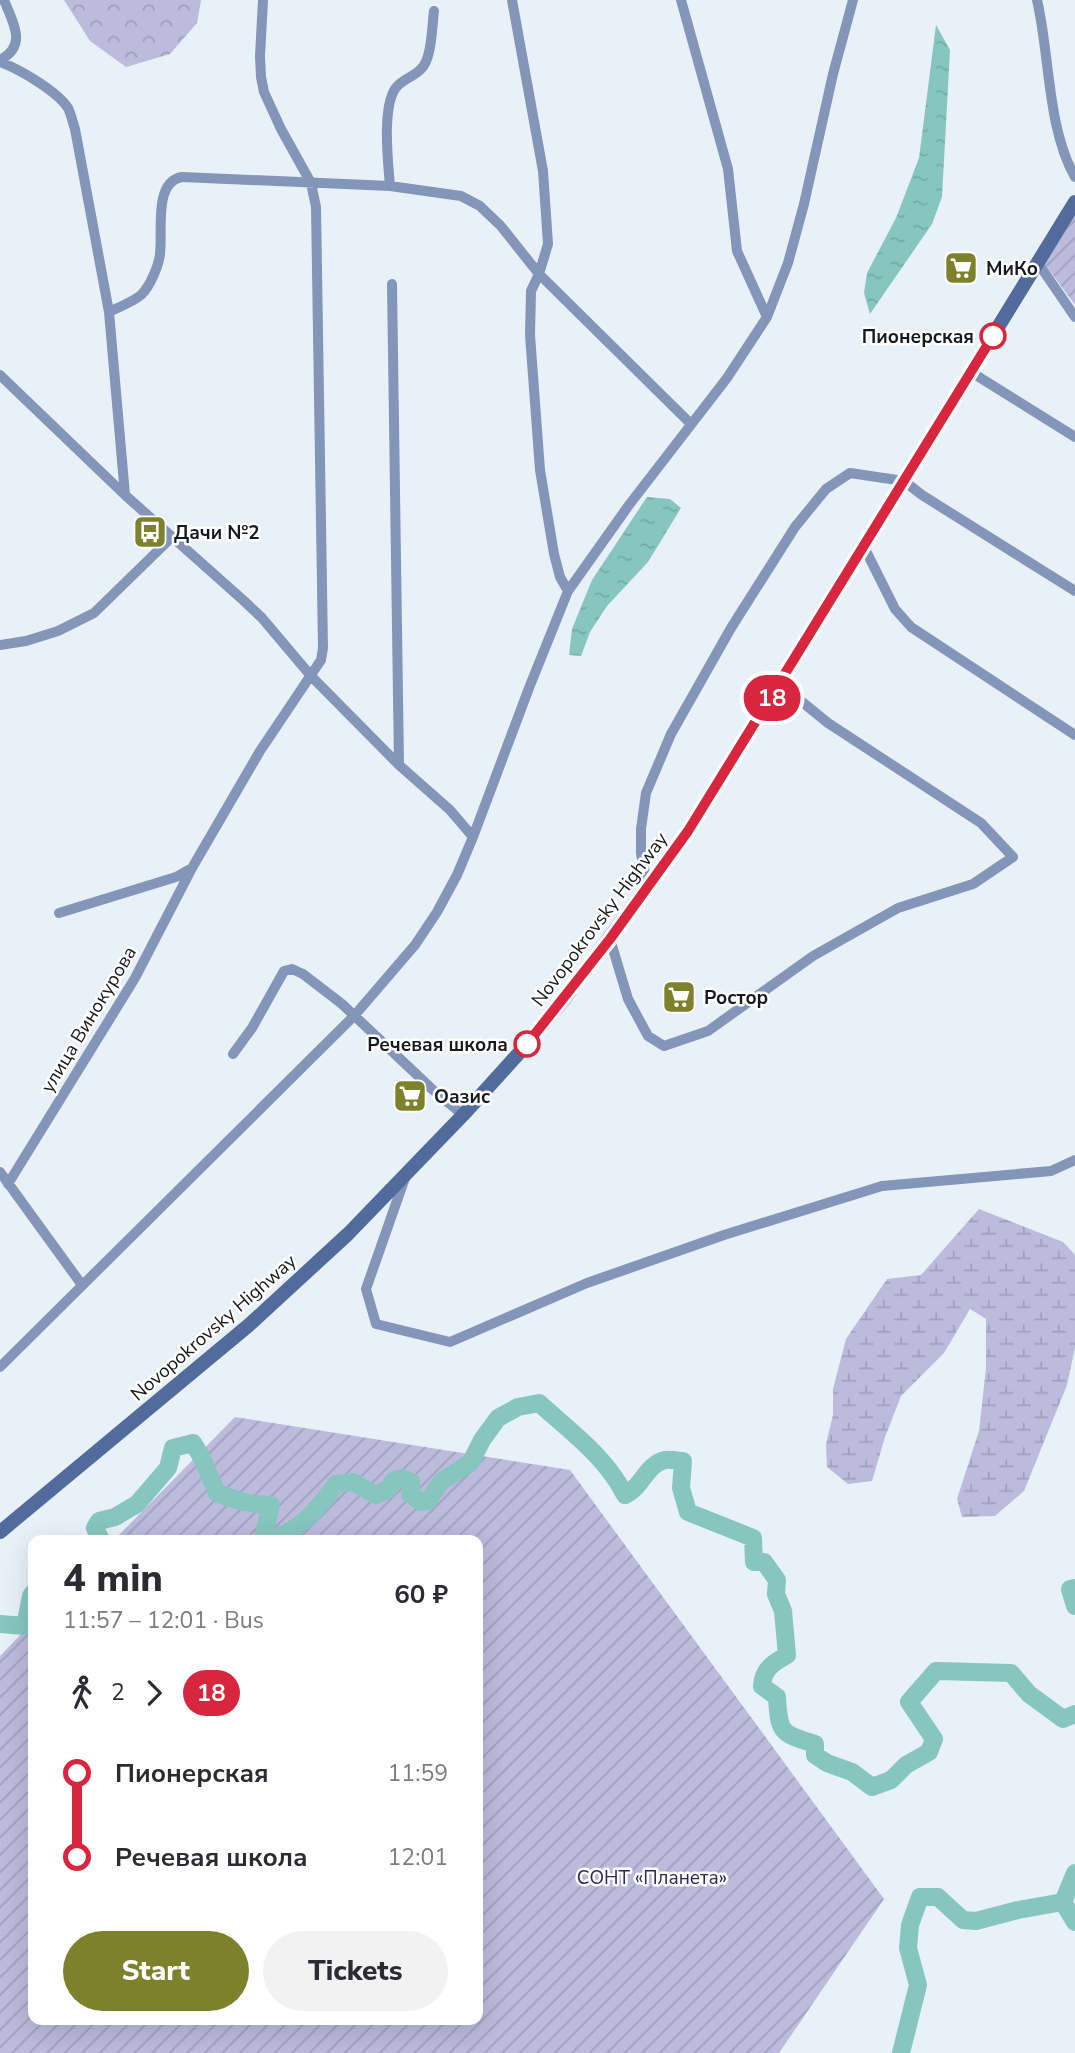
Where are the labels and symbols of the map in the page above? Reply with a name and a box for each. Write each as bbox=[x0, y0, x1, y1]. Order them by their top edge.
supermarket icon: МиКо bbox=[942, 249, 980, 287]
place label: МиКо bbox=[986, 256, 1038, 282]
marker: Пионерская bbox=[980, 323, 1006, 349]
place label: Пионерская bbox=[862, 324, 974, 350]
bus stop icon: Дачи №2 bbox=[131, 513, 169, 551]
place label: Дачи №2 bbox=[174, 520, 260, 546]
line badge: 18 bbox=[740, 675, 804, 721]
street label: Novopokrovsky Highway bbox=[526, 827, 674, 1012]
street label: улица Винокурова bbox=[35, 942, 143, 1097]
supermarket icon: Ростор bbox=[660, 978, 698, 1016]
place label: Ростор bbox=[704, 985, 768, 1011]
marker: Речевая школа bbox=[514, 1031, 540, 1057]
place label: Речевая школа bbox=[367, 1032, 508, 1058]
supermarket icon: Оазис bbox=[391, 1077, 429, 1115]
place label: Оазис bbox=[434, 1084, 490, 1110]
street label: Novopokrovsky Highway bbox=[125, 1248, 302, 1407]
park label: СОНТ «Планета» bbox=[577, 1865, 727, 1891]

